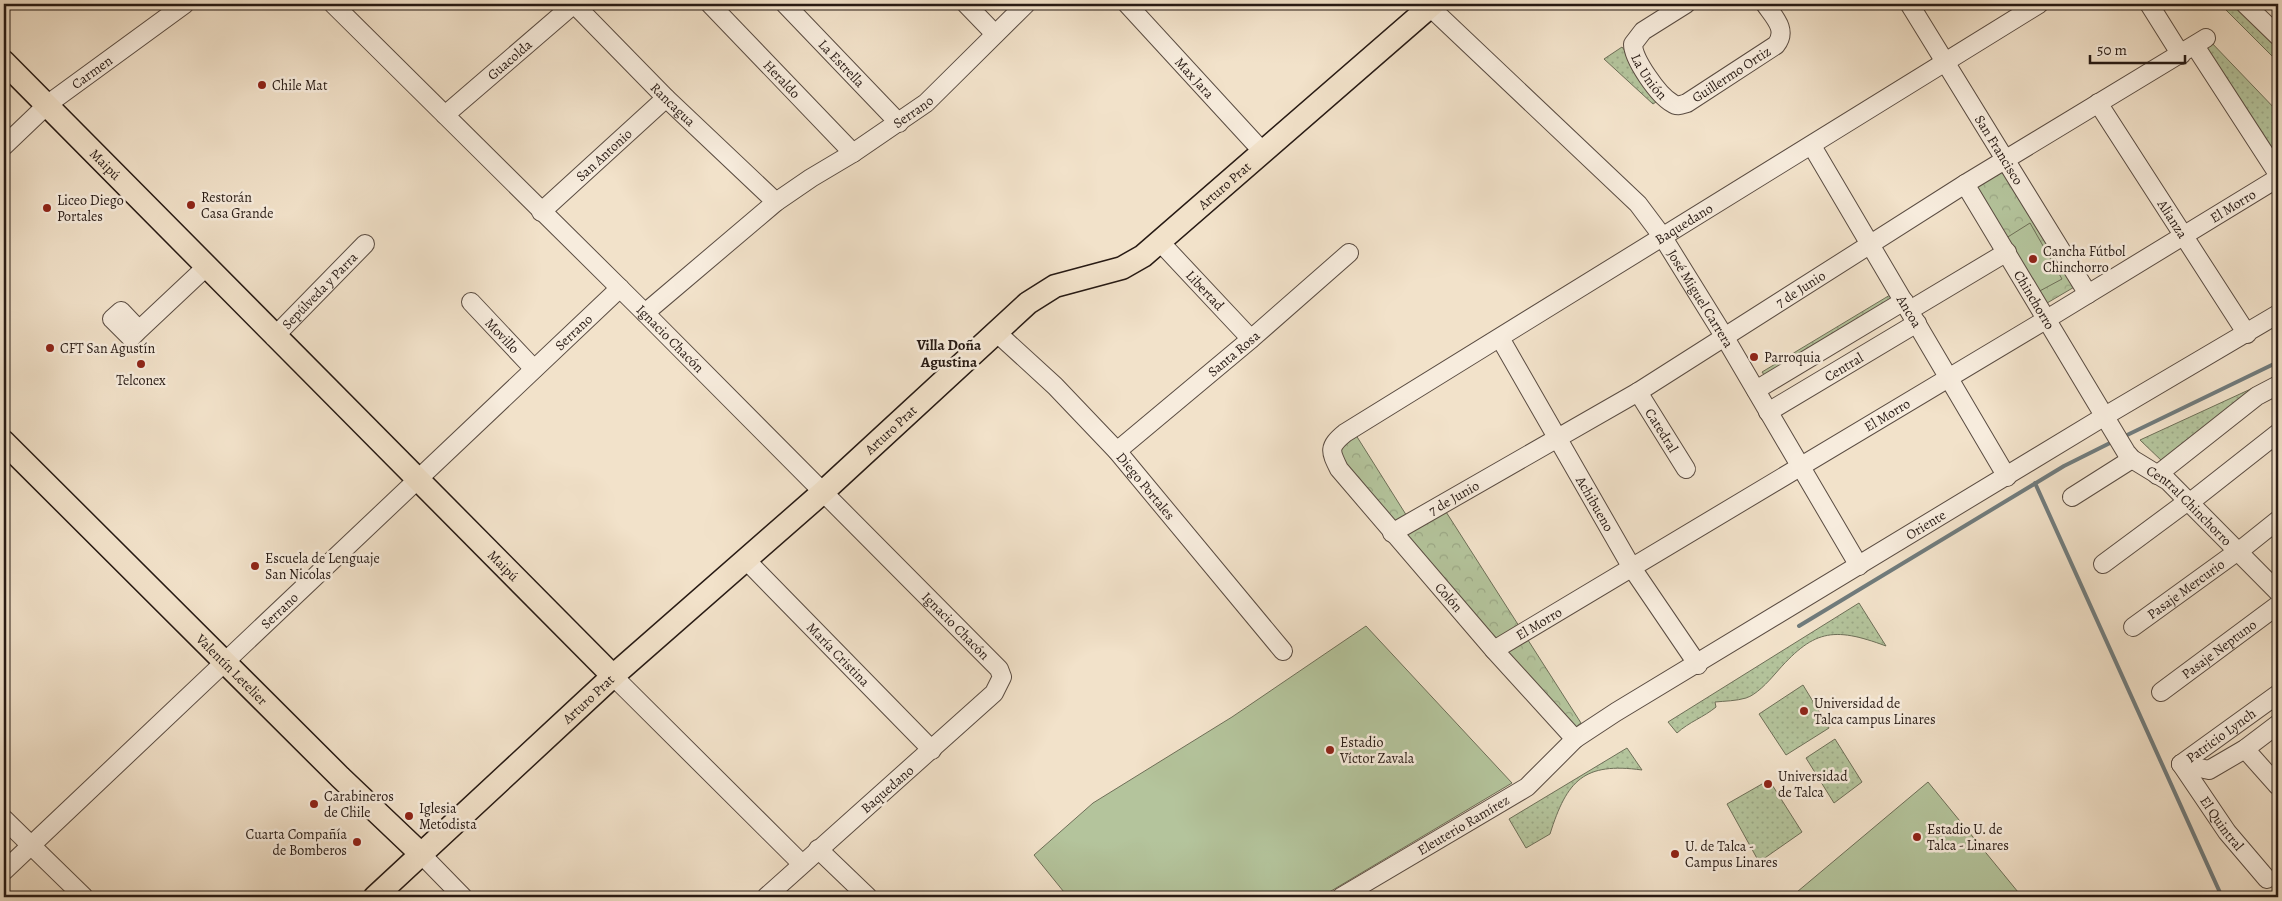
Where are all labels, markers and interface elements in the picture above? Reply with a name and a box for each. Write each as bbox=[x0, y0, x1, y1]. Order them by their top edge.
scale bar bbox=[2090, 32, 2184, 64]
street label: Guacolda bbox=[483, 35, 537, 85]
street label: La Estrella bbox=[814, 35, 869, 92]
text: 50 m bbox=[2097, 40, 2127, 60]
street label: Guillermo Ortiz bbox=[1688, 42, 1775, 107]
street label: Carmen bbox=[68, 51, 117, 94]
street label: La Unión bbox=[1626, 51, 1671, 105]
street label: Max Jara bbox=[1170, 53, 1219, 103]
street label: Heraldo bbox=[759, 56, 805, 103]
place label: Chile Mat bbox=[272, 76, 328, 95]
street label: Rancagua bbox=[646, 78, 700, 131]
marker: Chile Mat bbox=[256, 79, 268, 91]
street label: Serrano bbox=[889, 92, 938, 133]
street label: San Francisco bbox=[1970, 112, 2027, 189]
street label: San Antonio bbox=[572, 124, 636, 186]
street label: Maipú bbox=[85, 145, 125, 185]
street label: Arturo Prat bbox=[1193, 157, 1255, 215]
street label: El Morro bbox=[2206, 185, 2259, 227]
place label: Restorán Casa Grande bbox=[201, 188, 273, 223]
place label: Liceo Diego Portales bbox=[57, 191, 124, 226]
street label: Alianza bbox=[2152, 195, 2192, 243]
marker: Restorán Casa Grande bbox=[185, 199, 197, 211]
street label: Baquedano bbox=[1651, 199, 1716, 249]
marker: Liceo Diego Portales bbox=[41, 202, 53, 214]
place label: Cancha Fútbol Chinchorro bbox=[2043, 242, 2126, 277]
street label: José Miguel Carrera bbox=[1663, 246, 1738, 352]
street label: Sepúlveda y Parra bbox=[278, 248, 362, 334]
marker: Cancha Fútbol Chinchorro bbox=[2027, 253, 2039, 265]
street label: Libertad bbox=[1181, 266, 1229, 315]
street label: 7 de Junio bbox=[1772, 266, 1829, 312]
street label: Chinchorro bbox=[2009, 267, 2059, 333]
street label: Ancoa bbox=[1891, 291, 1926, 332]
street label: Ignacio Chacón bbox=[632, 301, 708, 377]
street label: Serrano bbox=[551, 310, 597, 355]
street label: Movillo bbox=[481, 314, 524, 358]
street label: Santa Rosa bbox=[1204, 326, 1264, 381]
district label: Villa Doña Agustina bbox=[916, 335, 982, 372]
place label: CFT San Agustín bbox=[60, 339, 155, 358]
marker: CFT San Agustín bbox=[44, 342, 56, 354]
place label: Parroquia bbox=[1764, 348, 1821, 367]
street label: Central bbox=[1821, 348, 1867, 386]
marker: Parroquia bbox=[1748, 351, 1760, 363]
marker: Telconex bbox=[135, 358, 147, 370]
place label: Telconex bbox=[116, 371, 166, 390]
street label: El Morro bbox=[1861, 394, 1914, 436]
street label: Arturo Prat bbox=[860, 401, 921, 460]
street label: Catedral bbox=[1640, 405, 1683, 457]
street label: Diego Portales bbox=[1112, 448, 1179, 524]
street label: Central Chinchorro bbox=[2143, 461, 2236, 550]
street label: Achibueno bbox=[1571, 472, 1618, 535]
street label: 7 de Junio bbox=[1425, 476, 1483, 520]
street label: Oriente bbox=[1902, 506, 1950, 545]
street label: Maipú bbox=[483, 546, 523, 586]
place label: Escuela de Lenguaje San Nicolas bbox=[265, 549, 380, 584]
street label: Pasaje Mercurio bbox=[2143, 555, 2229, 624]
marker: Escuela de Lenguaje San Nicolas bbox=[249, 560, 261, 572]
street label: Colón bbox=[1430, 578, 1467, 616]
street label: Serrano bbox=[257, 588, 303, 633]
street label: Ignacio Chacón bbox=[917, 588, 994, 664]
street label: El Morro bbox=[1512, 603, 1565, 645]
street label: Pasaje Neptuno bbox=[2178, 615, 2260, 684]
street label: María Cristina bbox=[802, 618, 874, 691]
street label: Valentín Letelier bbox=[191, 629, 272, 710]
street label: Arturo Prat bbox=[558, 670, 619, 729]
place label: Universidad de Talca campus Linares bbox=[1814, 694, 1936, 729]
street label: Patricio Lynch bbox=[2182, 704, 2260, 767]
marker: Universidad de Talca campus Linares bbox=[1798, 705, 1810, 717]
place label: Estadio Víctor Zavala bbox=[1339, 733, 1415, 768]
marker: Estadio Víctor Zavala bbox=[1324, 744, 1336, 756]
street label: Baquedano bbox=[857, 761, 918, 818]
place label: Universidad de Talca bbox=[1778, 767, 1848, 802]
marker: Universidad de Talca bbox=[1762, 778, 1774, 790]
place label: Carabineros de Chile bbox=[324, 787, 394, 822]
street label: Eleuterio Ramírez bbox=[1414, 791, 1513, 860]
street label: El Quintral bbox=[2195, 792, 2248, 855]
marker: Carabineros de Chile bbox=[308, 798, 320, 810]
place label: Iglesia Metodista bbox=[419, 799, 477, 834]
marker: Iglesia Metodista bbox=[403, 810, 415, 822]
place label: Estadio U. de Talca - Linares bbox=[1927, 820, 2009, 855]
place label: Cuarta Compañía de Bomberos bbox=[246, 825, 347, 860]
marker: Estadio U. de Talca - Linares bbox=[1911, 831, 1923, 843]
marker: Cuarta Compañía de Bomberos bbox=[351, 836, 363, 848]
place label: U. de Talca - Campus Linares bbox=[1685, 837, 1778, 872]
marker: U. de Talca - Campus Linares bbox=[1669, 848, 1681, 860]

